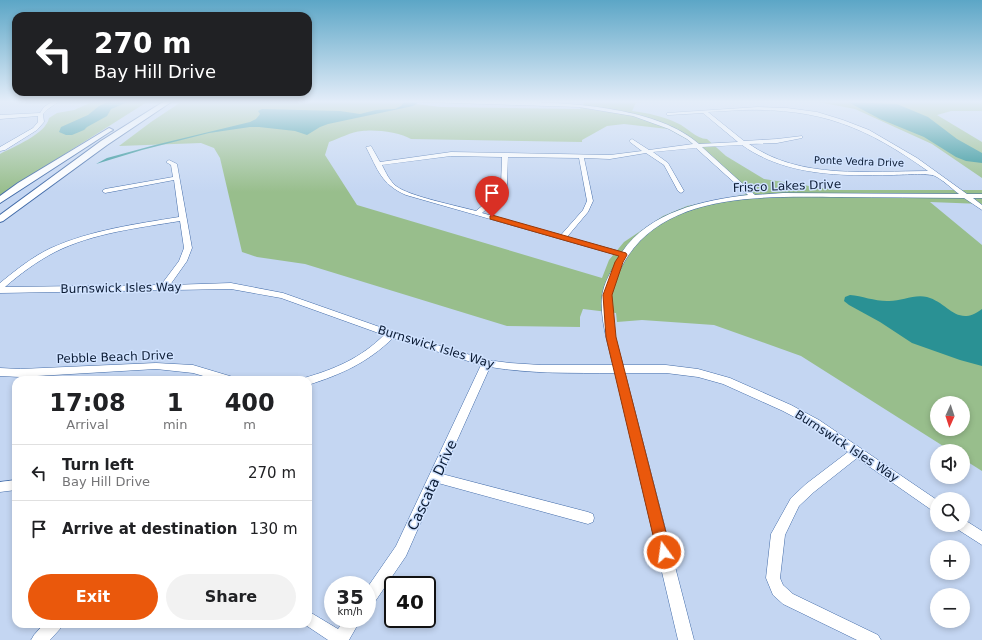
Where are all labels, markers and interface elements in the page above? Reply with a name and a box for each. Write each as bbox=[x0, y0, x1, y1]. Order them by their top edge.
text: 270 m bbox=[94, 27, 191, 60]
icon: left bbox=[28, 28, 80, 80]
text: Bay Hill Drive bbox=[94, 61, 216, 82]
street label: Ponte Vedra Drive bbox=[814, 154, 904, 169]
pin bbox=[475, 176, 509, 217]
street label: Frisco Lakes Drive bbox=[733, 177, 841, 195]
icon: arrive bbox=[481, 182, 503, 204]
street label: Burnswick Isles Way bbox=[60, 280, 182, 296]
street label: Burnswick Isles Way bbox=[376, 323, 496, 371]
street label: Pebble Beach Drive bbox=[56, 348, 174, 366]
text: 17:08 bbox=[49, 389, 126, 417]
text: 1 bbox=[167, 389, 183, 417]
text: 400 bbox=[225, 389, 275, 417]
north arrow bbox=[930, 396, 970, 436]
map controls bbox=[930, 396, 970, 628]
street label: Burnswick Isles Way bbox=[792, 407, 902, 485]
text: Arrival bbox=[66, 417, 109, 432]
text: min bbox=[163, 417, 187, 432]
text: m bbox=[243, 417, 256, 432]
street label: Cascata Drive bbox=[404, 437, 460, 533]
button: sound bbox=[930, 444, 970, 484]
text: Turn left bbox=[62, 456, 134, 474]
icon: left bbox=[28, 462, 50, 484]
text: 270 m bbox=[248, 464, 296, 482]
text: Bay Hill Drive bbox=[62, 474, 150, 489]
button: search bbox=[930, 492, 970, 532]
icon: arrive bbox=[28, 518, 50, 540]
text: Arrive at destination bbox=[62, 520, 237, 538]
text: 130 m bbox=[249, 520, 298, 538]
position arrow bbox=[643, 531, 685, 573]
button: + bbox=[930, 540, 970, 580]
button: Exit bbox=[28, 574, 158, 620]
button: Share bbox=[166, 574, 296, 620]
speed limit sign: 40 bbox=[384, 576, 436, 628]
text: 35 bbox=[336, 585, 364, 609]
button: − bbox=[930, 588, 970, 628]
text: km/h bbox=[337, 606, 363, 617]

